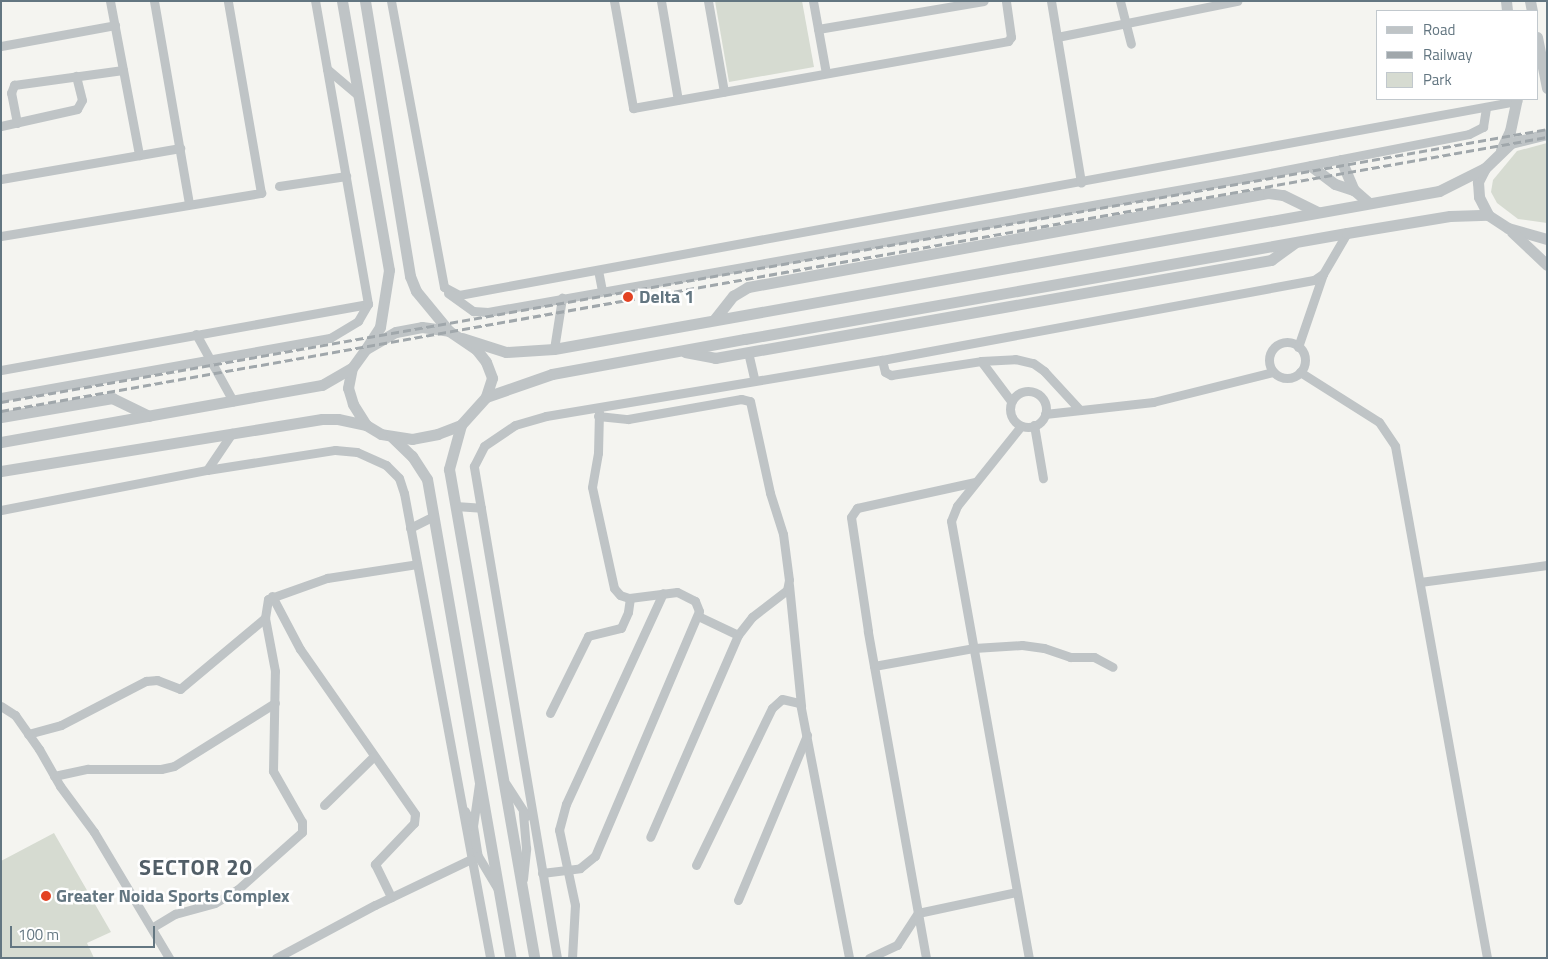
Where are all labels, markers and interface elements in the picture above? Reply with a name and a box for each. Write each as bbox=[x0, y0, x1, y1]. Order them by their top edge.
legend bbox=[1376, 10, 1538, 100]
text: Road bbox=[1423, 18, 1455, 41]
text: Railway bbox=[1423, 43, 1473, 66]
text: Park bbox=[1423, 68, 1452, 91]
place label: Delta 1 bbox=[639, 286, 694, 308]
marker: Delta 1 bbox=[621, 290, 635, 304]
district label: SECTOR 20 bbox=[138, 855, 254, 881]
place label: Greater Noida Sports Complex bbox=[56, 885, 290, 907]
marker: Greater Noida Sports Complex bbox=[40, 890, 52, 902]
scale bar bbox=[12, 916, 158, 948]
text: 100 m bbox=[18, 923, 59, 946]

